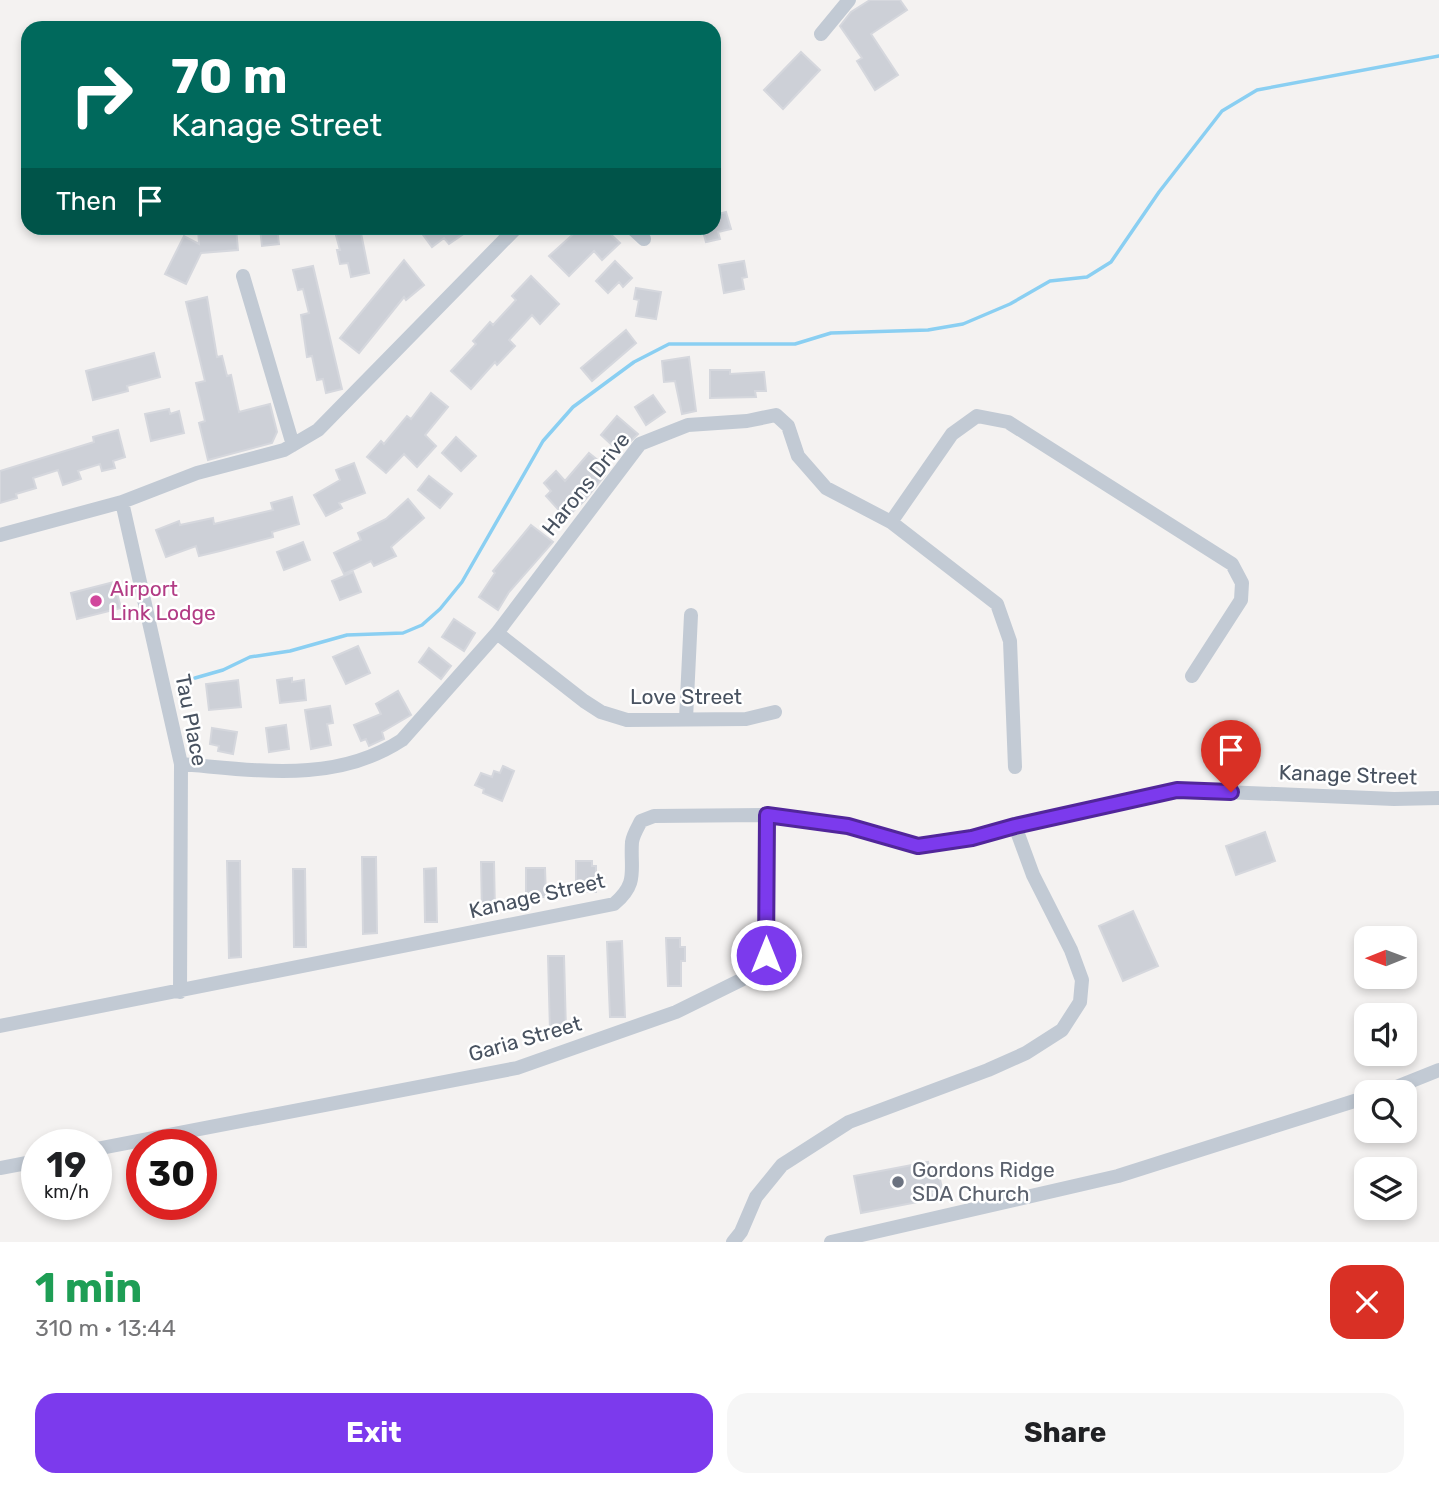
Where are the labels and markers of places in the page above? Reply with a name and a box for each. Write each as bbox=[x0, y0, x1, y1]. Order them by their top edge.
place label: Airport Link Lodge bbox=[110, 576, 216, 625]
marker: Airport Link Lodge bbox=[88, 593, 104, 609]
pin bbox=[1201, 720, 1261, 792]
place label: Gordons Ridge SDA Church bbox=[912, 1157, 1055, 1206]
marker: Gordons Ridge SDA Church bbox=[890, 1174, 906, 1190]

